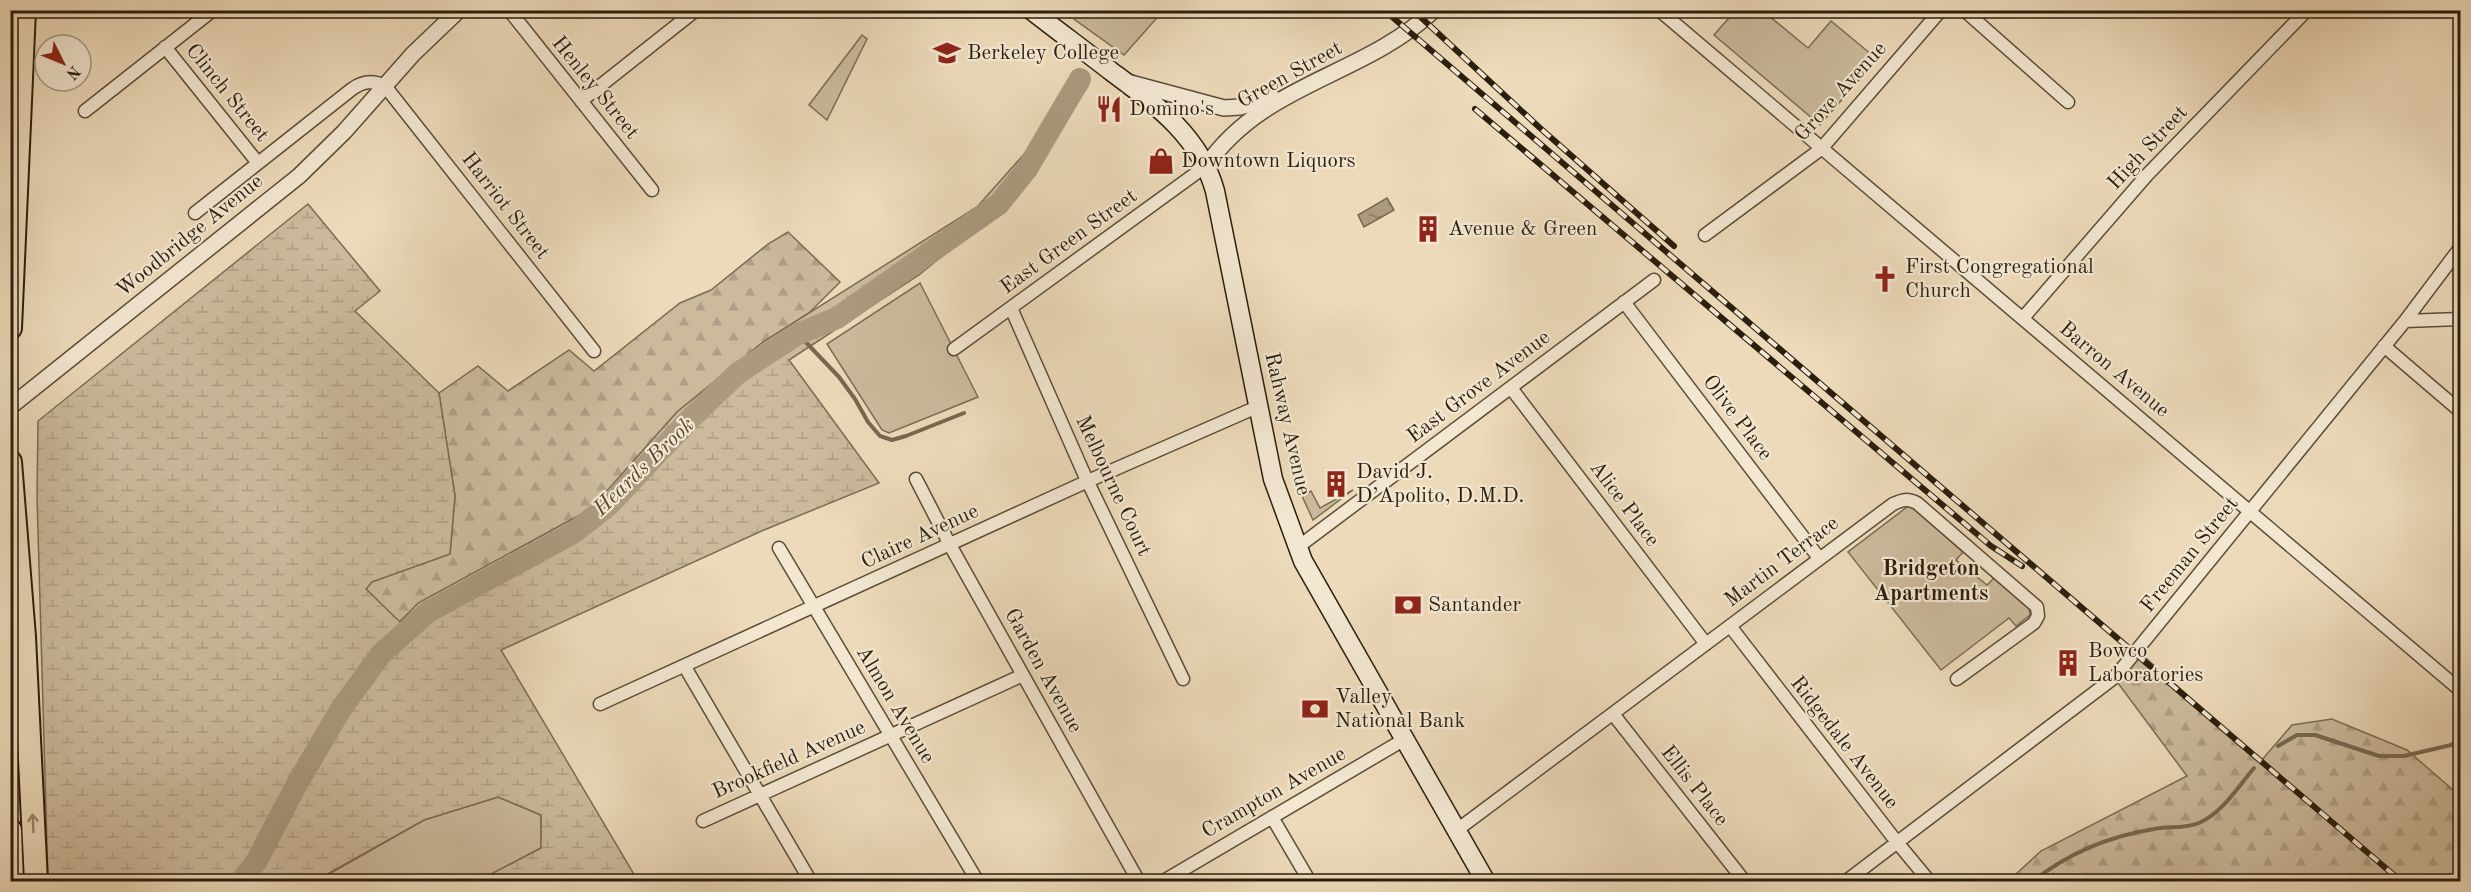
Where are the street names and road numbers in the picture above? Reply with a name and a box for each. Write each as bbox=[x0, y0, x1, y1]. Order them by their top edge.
street label: Henley Street bbox=[547, 33, 643, 143]
street label: Green Street bbox=[1234, 38, 1346, 112]
street label: Grove Avenue bbox=[1791, 38, 1891, 146]
street label: Clinch Street bbox=[181, 40, 273, 146]
street label: High Street bbox=[2104, 102, 2192, 194]
street label: Harriot Street bbox=[457, 149, 553, 263]
street label: Woodbridge Avenue bbox=[113, 171, 267, 301]
street label: East Green Street bbox=[997, 186, 1141, 298]
street label: Barron Avenue bbox=[2055, 318, 2173, 422]
street label: East Grove Avenue bbox=[1404, 327, 1554, 447]
street label: Rahway Avenue bbox=[1260, 350, 1314, 498]
street label: Olive Place bbox=[1698, 371, 1776, 465]
street label: Melbourne Court bbox=[1071, 412, 1155, 560]
street label: Alice Place bbox=[1585, 457, 1663, 551]
street label: Freeman Street bbox=[2137, 493, 2243, 617]
street label: Claire Avenue bbox=[858, 501, 982, 573]
street label: Martin Terrace bbox=[1721, 513, 1843, 611]
street label: Garden Avenue bbox=[1000, 605, 1086, 737]
street label: Almon Avenue bbox=[852, 643, 938, 767]
street label: Ridgedale Avenue bbox=[1786, 673, 1902, 813]
street label: Brookfield Avenue bbox=[709, 717, 869, 803]
street label: Ellis Place bbox=[1656, 742, 1732, 830]
street label: Crampton Avenue bbox=[1198, 743, 1350, 843]

